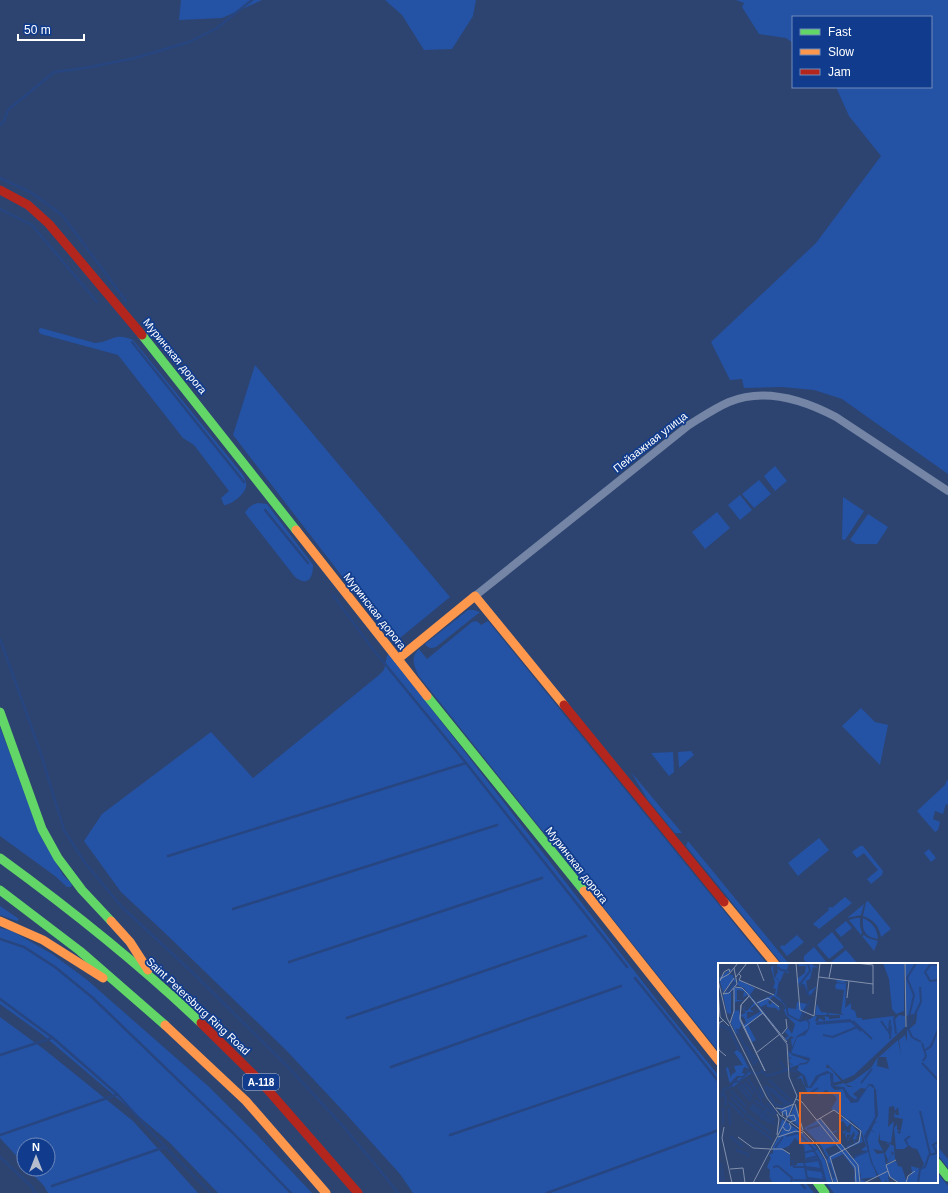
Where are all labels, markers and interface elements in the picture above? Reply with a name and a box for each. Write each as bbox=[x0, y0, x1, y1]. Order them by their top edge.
scale bar bbox=[18, 16, 84, 42]
legend bbox=[792, 16, 932, 88]
text: 50 m bbox=[24, 23, 51, 37]
text: Fast bbox=[828, 25, 852, 39]
text: Slow bbox=[828, 45, 854, 59]
text: Jam bbox=[828, 65, 851, 79]
street label: Муринская дорога bbox=[141, 316, 210, 397]
street label: Пейзажная улица bbox=[611, 409, 690, 474]
street label: Муринская дорога bbox=[342, 571, 409, 652]
street label: Муринская дорога bbox=[544, 825, 611, 906]
street label: Saint Petersburg Ring Road bbox=[144, 955, 252, 1057]
inset map bbox=[718, 963, 938, 1183]
road number: А-118 bbox=[243, 1074, 279, 1090]
north arrow bbox=[16, 1137, 56, 1177]
text: N bbox=[32, 1141, 40, 1153]

